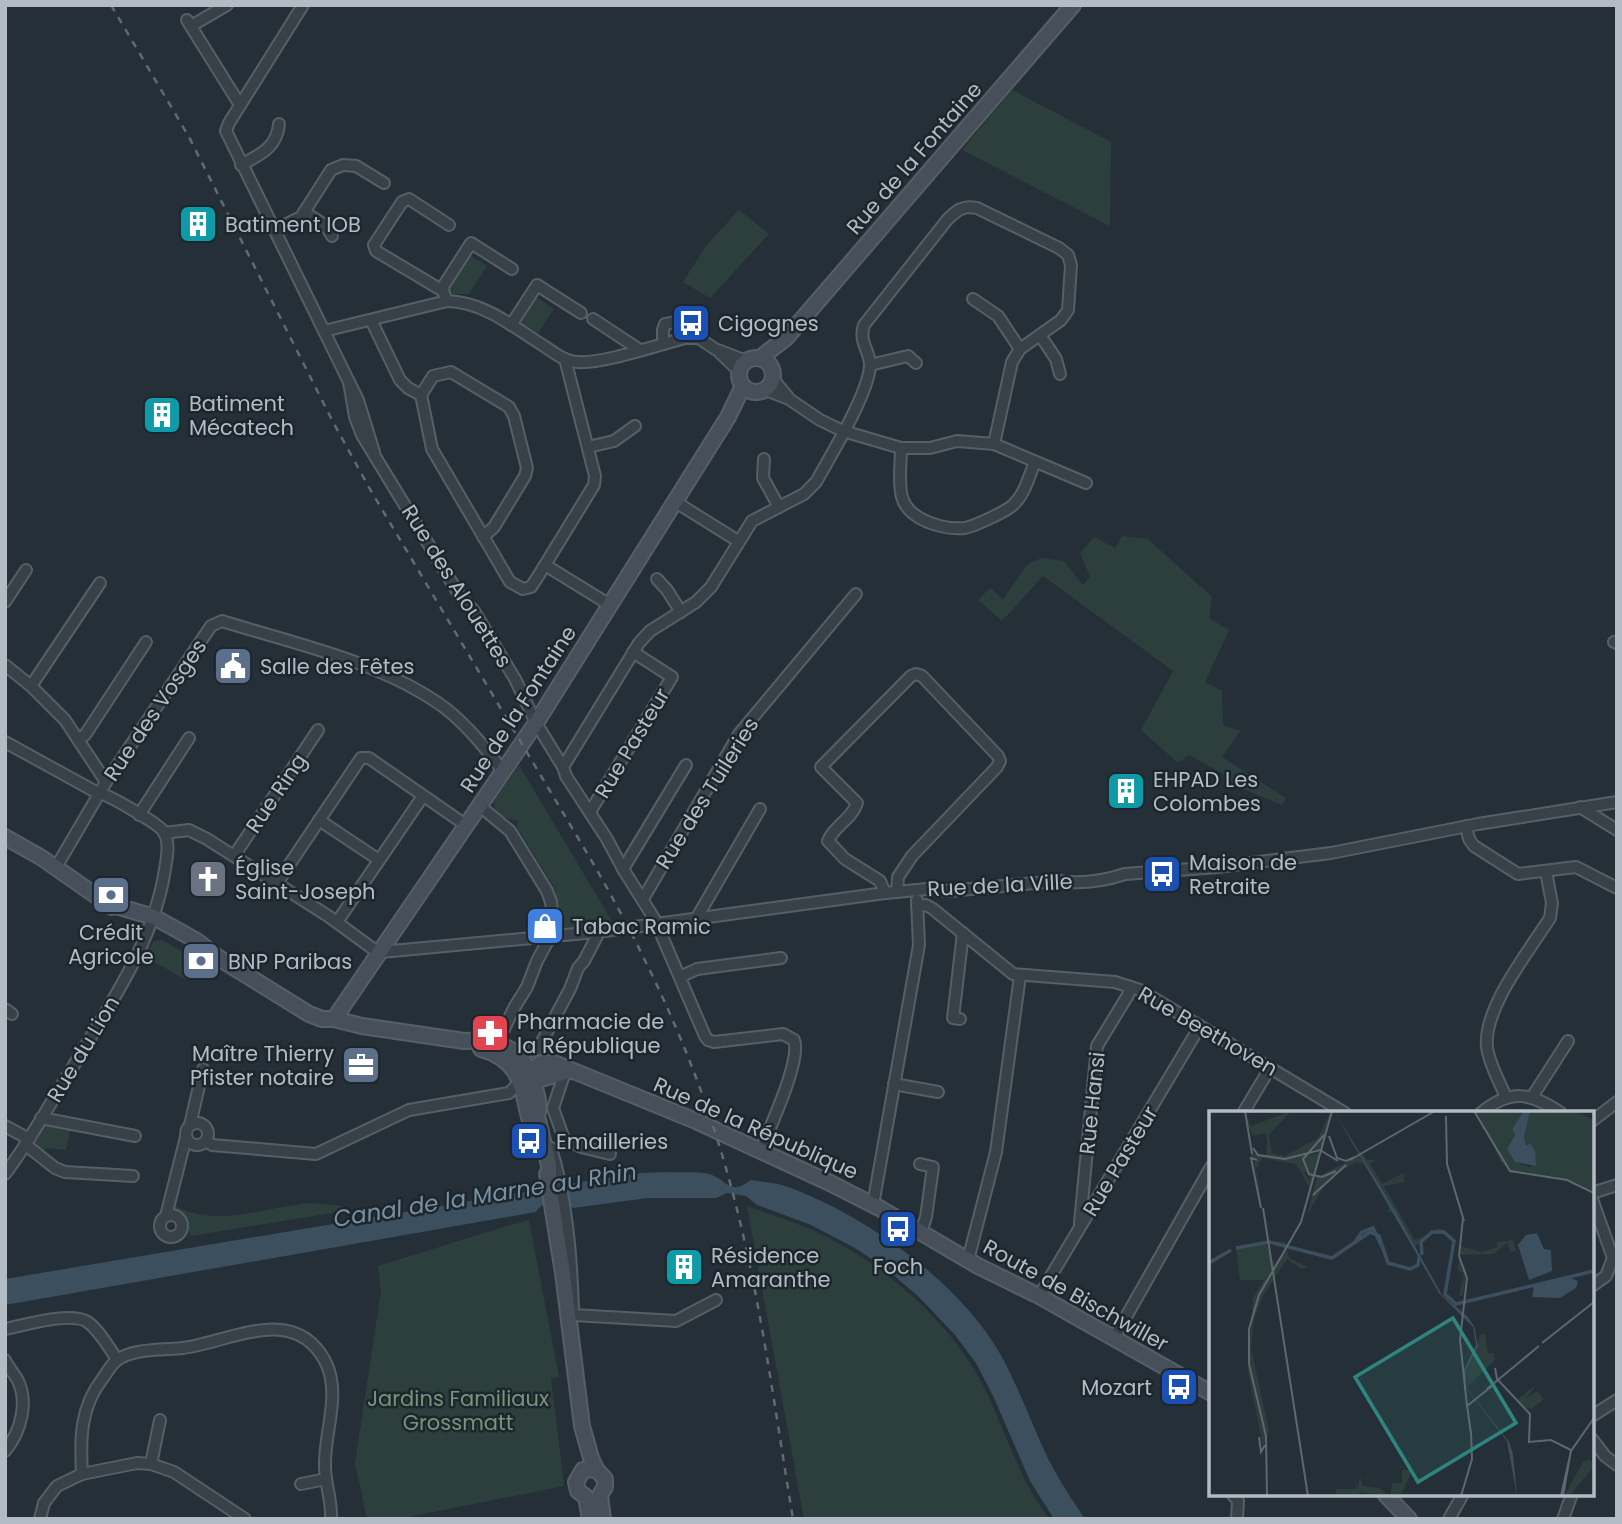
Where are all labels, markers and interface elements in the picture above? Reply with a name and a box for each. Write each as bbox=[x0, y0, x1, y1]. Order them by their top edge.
street label: Rue de la Fontaine bbox=[840, 75, 988, 241]
building icon: Batiment IOB bbox=[177, 203, 219, 245]
place label: Batiment IOB bbox=[225, 210, 361, 239]
bus stop icon: Cigognes bbox=[670, 302, 712, 344]
place label: Cigognes bbox=[718, 309, 819, 338]
place label: Batiment Mécatech bbox=[189, 389, 294, 442]
building icon: Batiment Mécatech bbox=[141, 394, 183, 436]
street label: Rue des Alouettes bbox=[395, 499, 519, 673]
street label: Rue de la Fontaine bbox=[453, 620, 583, 798]
street label: Rue des Vosges bbox=[97, 633, 213, 787]
public building icon: Salle des Fêtes bbox=[212, 645, 254, 687]
place label: Salle des Fêtes bbox=[260, 652, 415, 681]
street label: Rue Pasteur bbox=[588, 682, 676, 804]
street label: Rue des Tuileries bbox=[649, 712, 765, 874]
street label: Rue Ring bbox=[239, 747, 313, 839]
place label: EHPAD Les Colombes bbox=[1153, 765, 1261, 818]
building icon: EHPAD Les Colombes bbox=[1105, 770, 1147, 812]
place label: Maison de Retraite bbox=[1189, 848, 1297, 901]
place label: Église Saint-Joseph bbox=[235, 853, 376, 906]
bus stop icon: Maison de Retraite bbox=[1141, 853, 1183, 895]
church icon: Église Saint-Joseph bbox=[187, 858, 229, 900]
street label: Rue de la Ville bbox=[927, 867, 1073, 903]
bank icon: Crédit Agricole bbox=[90, 874, 132, 916]
shop icon: Tabac Ramic bbox=[524, 905, 566, 947]
place label: Tabac Ramic bbox=[572, 912, 711, 941]
place label: Crédit Agricole bbox=[68, 918, 154, 971]
bank icon: BNP Paribas bbox=[180, 940, 222, 982]
place label: BNP Paribas bbox=[228, 947, 352, 976]
street label: Rue Beethoven bbox=[1133, 979, 1283, 1083]
street label: Rue du Lion bbox=[40, 990, 126, 1108]
place label: Pharmacie de la République bbox=[517, 1007, 664, 1060]
pharmacy icon: Pharmacie de la République bbox=[469, 1012, 511, 1054]
place label: Maître Thierry Pfister notaire bbox=[190, 1039, 334, 1092]
office icon: Maître Thierry Pfister notaire bbox=[340, 1044, 382, 1086]
street label: Rue Hansi bbox=[1072, 1050, 1112, 1156]
street label: Rue de la République bbox=[649, 1070, 863, 1186]
street label: Rue Pasteur bbox=[1076, 1100, 1164, 1222]
inset map bbox=[1209, 1111, 1594, 1496]
bus stop icon: Emailleries bbox=[508, 1120, 550, 1162]
place label: Emailleries bbox=[556, 1127, 668, 1156]
water label: Canal de la Marne au Rhin bbox=[331, 1155, 639, 1235]
bus stop icon: Foch bbox=[877, 1208, 919, 1250]
street label: Route de Bischwiller bbox=[978, 1232, 1174, 1358]
place label: Résidence Amaranthe bbox=[711, 1241, 831, 1294]
building icon: Résidence Amaranthe bbox=[663, 1246, 705, 1288]
place label: Foch bbox=[873, 1252, 923, 1281]
bus stop icon: Mozart bbox=[1158, 1366, 1200, 1408]
place label: Mozart bbox=[1081, 1373, 1152, 1402]
park label: Jardins Familiaux Grossmatt bbox=[367, 1384, 549, 1437]

